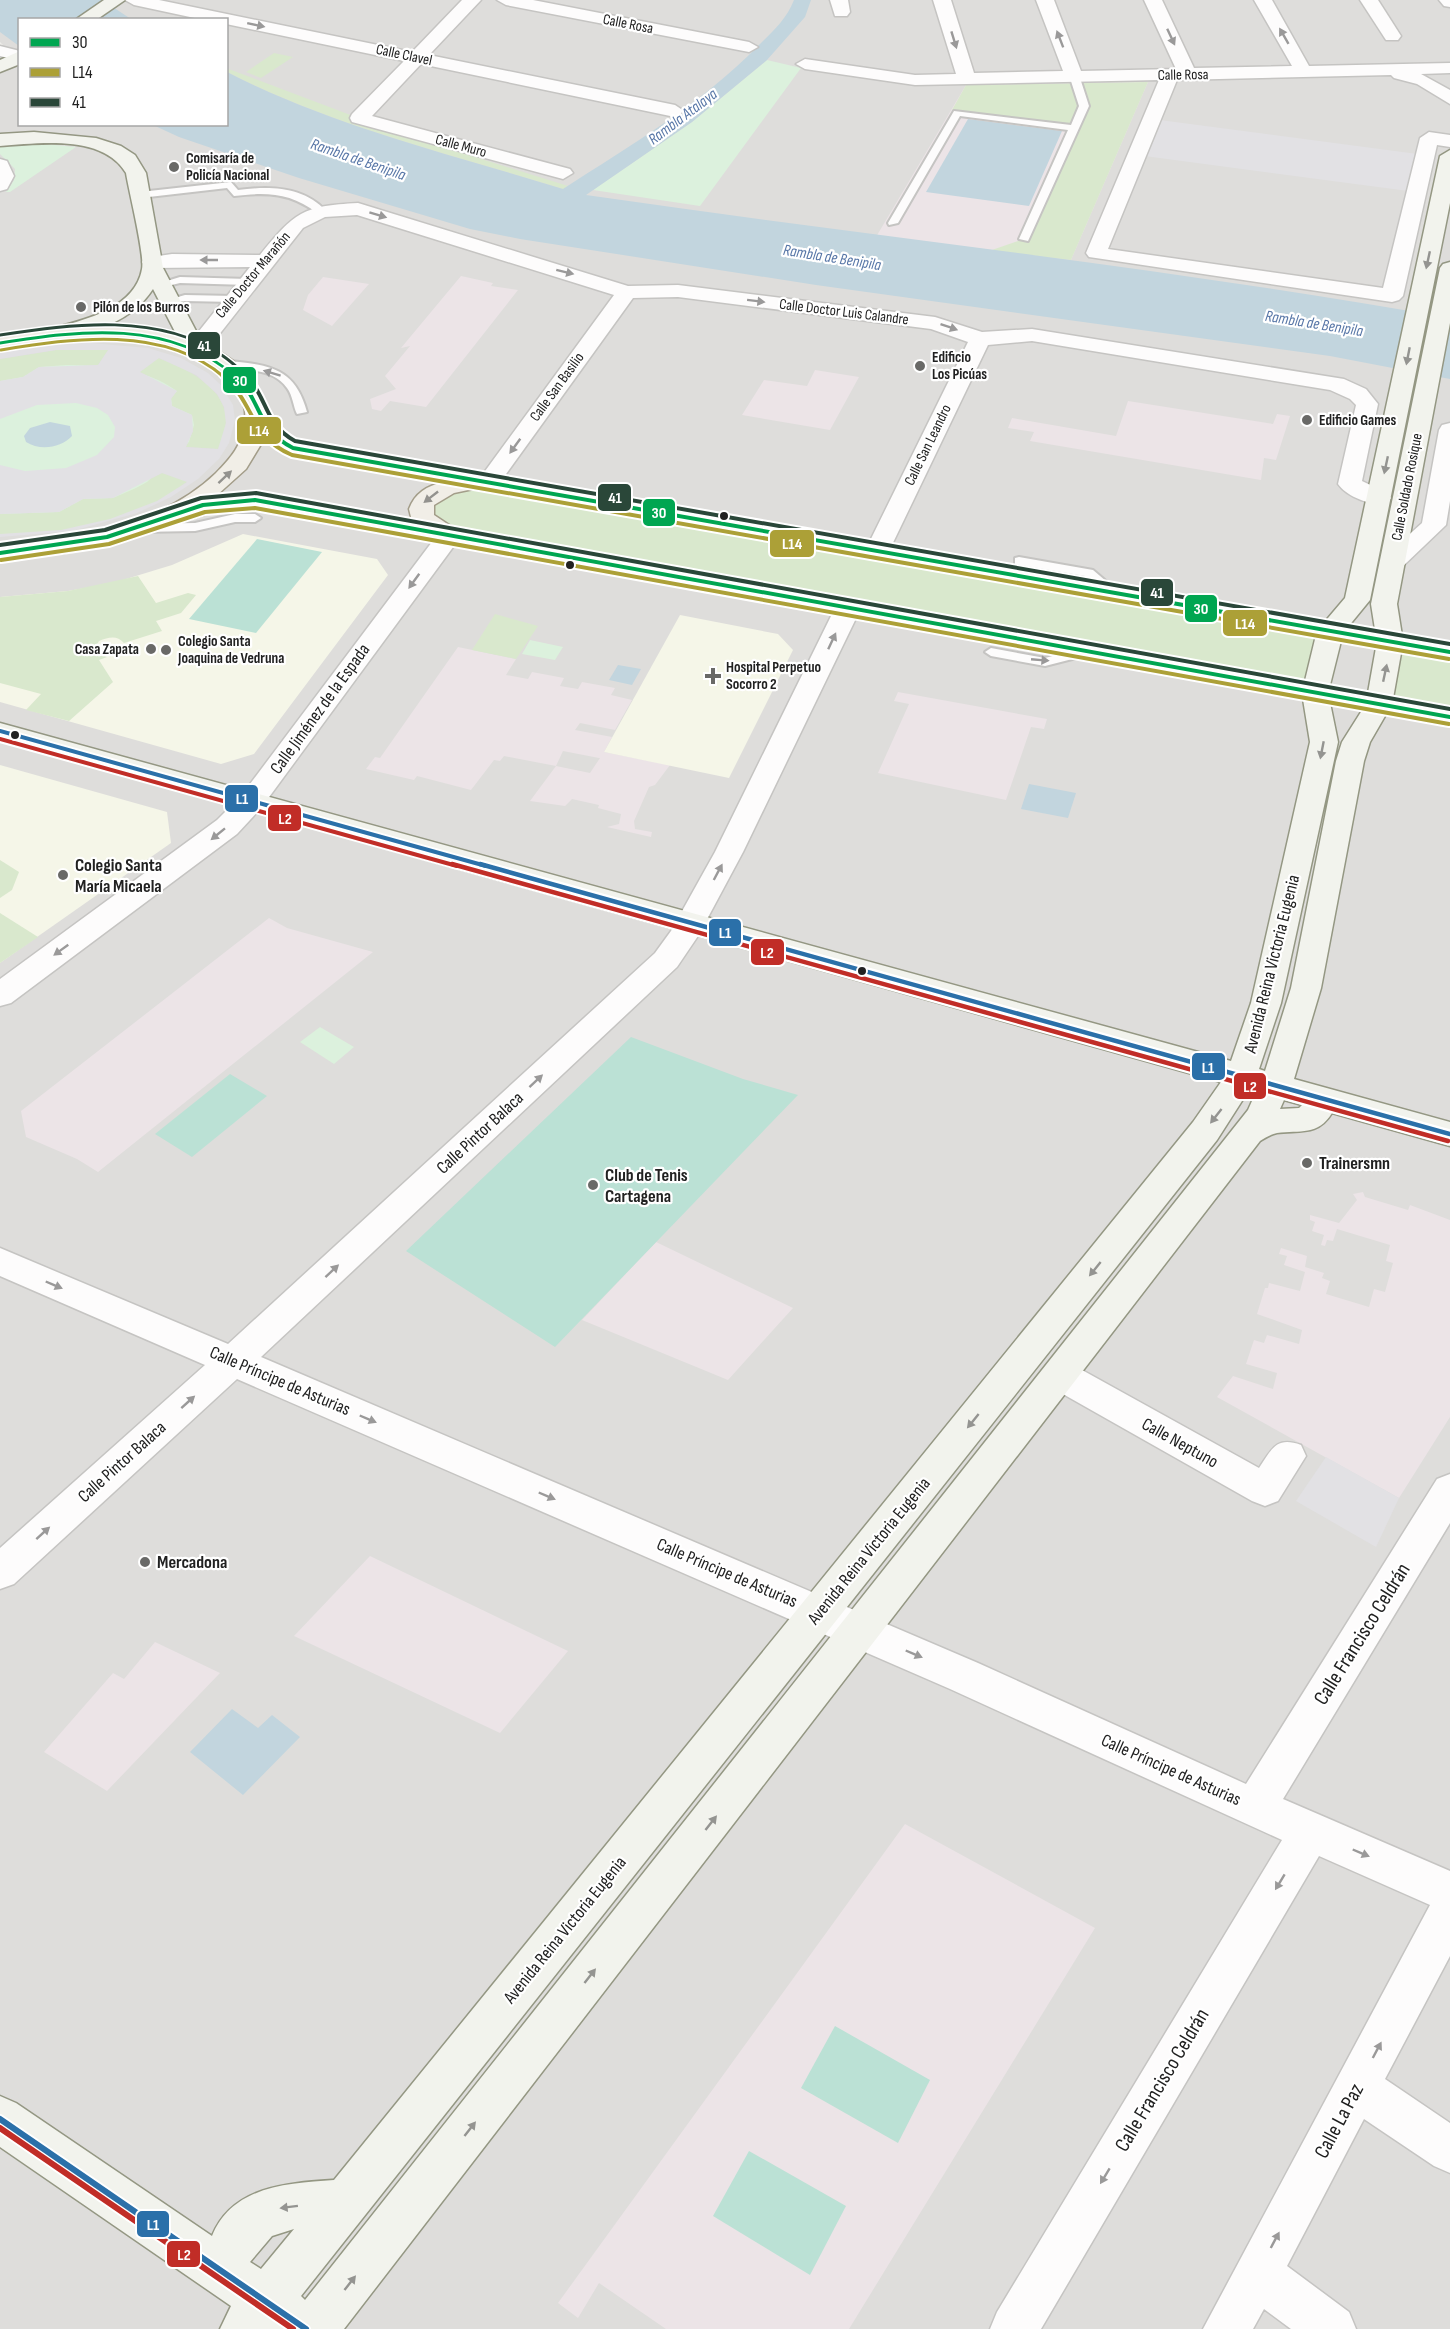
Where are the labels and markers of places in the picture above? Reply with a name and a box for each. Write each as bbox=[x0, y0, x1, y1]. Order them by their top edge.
place label: Comisaría de Policía Nacional bbox=[186, 149, 269, 185]
marker: Comisaría de Policía Nacional bbox=[167, 160, 181, 174]
place label: Pilón de los Burros bbox=[93, 298, 190, 317]
marker: Pilón de los Burros bbox=[74, 300, 88, 314]
place label: Edificio Los Picúas bbox=[932, 348, 987, 384]
marker: Edificio Los Picúas bbox=[913, 359, 927, 373]
place label: Edificio Games bbox=[1319, 411, 1397, 430]
marker: Edificio Games bbox=[1300, 413, 1314, 427]
unlabelled marker bbox=[718, 510, 730, 522]
unlabelled marker bbox=[564, 559, 576, 571]
place label: Colegio Santa Joaquina de Vedruna bbox=[177, 632, 284, 668]
place label: Casa Zapata bbox=[75, 640, 139, 659]
marker: Casa Zapata bbox=[144, 642, 158, 656]
marker: Colegio Santa Joaquina de Vedruna bbox=[159, 643, 173, 657]
place label: Hospital Perpetuo Socorro 2 bbox=[726, 658, 821, 694]
marker: Hospital Perpetuo Socorro 2 bbox=[704, 667, 722, 685]
unlabelled marker bbox=[9, 729, 21, 741]
place label: Colegio Santa María Micaela bbox=[75, 855, 162, 897]
marker: Colegio Santa María Micaela bbox=[56, 868, 70, 882]
unlabelled marker bbox=[856, 965, 868, 977]
place label: Trainersmn bbox=[1319, 1153, 1390, 1174]
marker: Trainersmn bbox=[1300, 1156, 1314, 1170]
place label: Club de Tenis Cartagena bbox=[605, 1165, 688, 1207]
marker: Club de Tenis Cartagena bbox=[586, 1178, 600, 1192]
place label: Mercadona bbox=[157, 1552, 227, 1573]
marker: Mercadona bbox=[138, 1555, 152, 1569]

